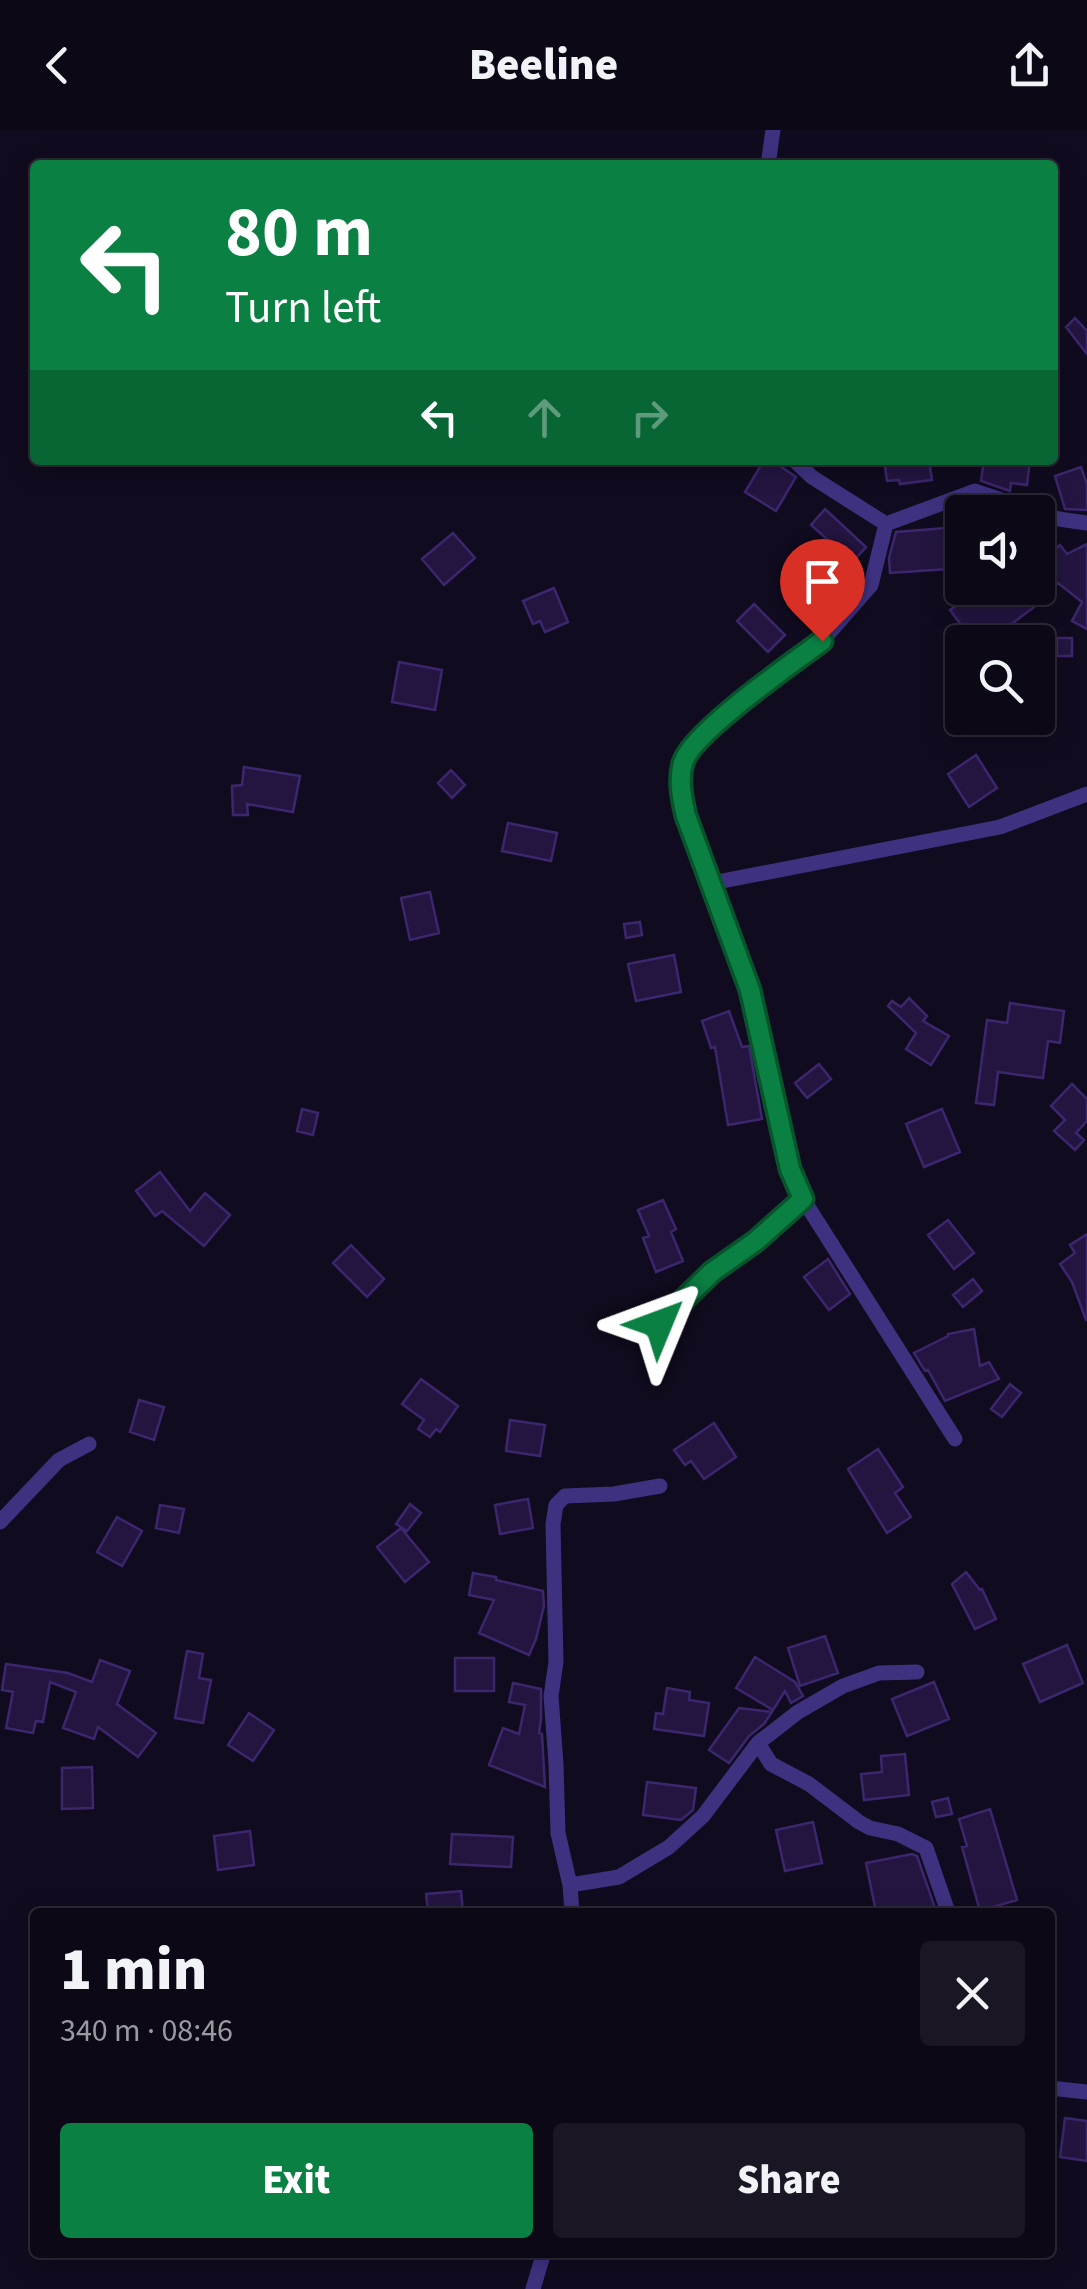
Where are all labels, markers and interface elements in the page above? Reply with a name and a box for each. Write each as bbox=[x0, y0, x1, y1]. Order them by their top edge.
text: Beeline bbox=[469, 33, 618, 97]
icon: back bbox=[30, 38, 85, 93]
icon: share bbox=[1002, 38, 1057, 93]
text: 80 m bbox=[225, 183, 373, 283]
icon: left bbox=[60, 200, 190, 330]
text: Turn left bbox=[225, 276, 381, 340]
icon: left bbox=[412, 390, 467, 445]
icon: ahead bbox=[517, 390, 572, 445]
icon: right bbox=[622, 390, 677, 445]
map controls bbox=[945, 495, 1055, 735]
button: sound bbox=[945, 495, 1055, 605]
pin bbox=[780, 539, 865, 642]
icon: arrive bbox=[795, 554, 850, 609]
button: search bbox=[945, 625, 1055, 735]
position arrow bbox=[607, 1272, 711, 1376]
text: 1 min bbox=[60, 1928, 207, 2013]
button: close bbox=[920, 1941, 1025, 2046]
text: 340 m · 08:46 bbox=[60, 2008, 233, 2054]
button: Exit bbox=[60, 2123, 533, 2238]
button: Share bbox=[553, 2123, 1025, 2238]

